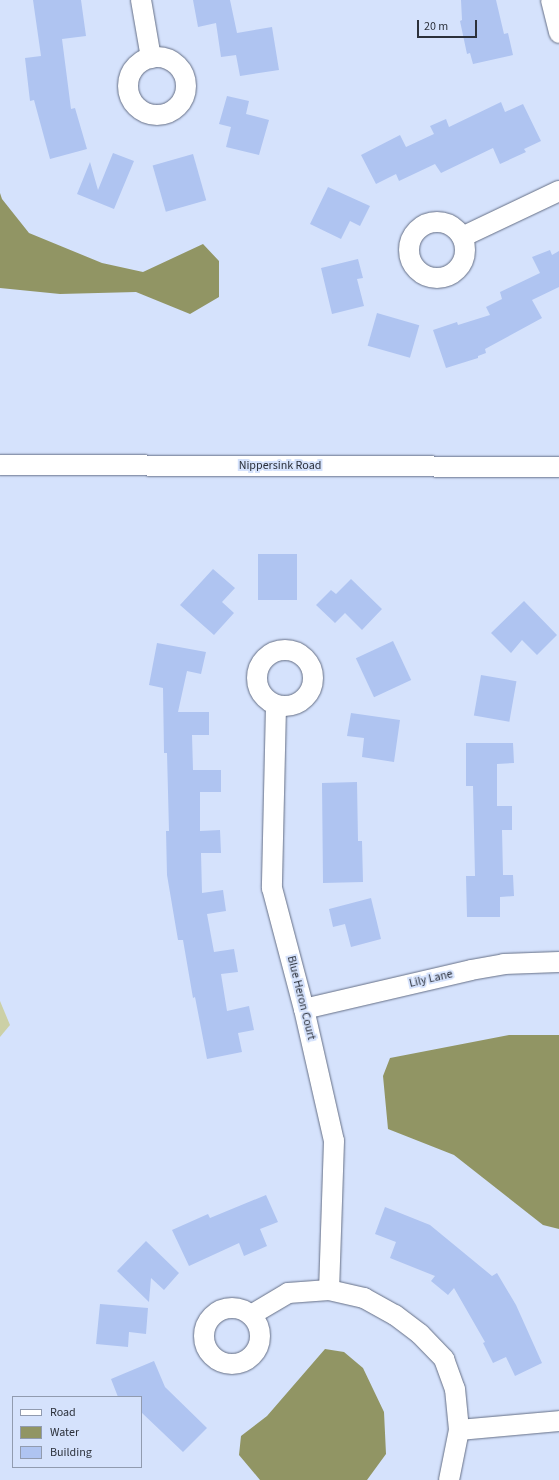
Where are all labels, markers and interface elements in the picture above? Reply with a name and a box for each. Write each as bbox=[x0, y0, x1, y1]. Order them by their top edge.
scale bar bbox=[419, 12, 479, 38]
text: 20 m bbox=[424, 18, 448, 35]
street label: Nippersink Road bbox=[239, 459, 321, 473]
street label: Blue Heron Court bbox=[284, 954, 318, 1042]
street label: Lily Lane bbox=[408, 967, 454, 991]
legend bbox=[12, 1396, 142, 1468]
text: Road bbox=[50, 1404, 76, 1421]
text: Water bbox=[50, 1424, 79, 1441]
text: Building bbox=[50, 1444, 92, 1461]

